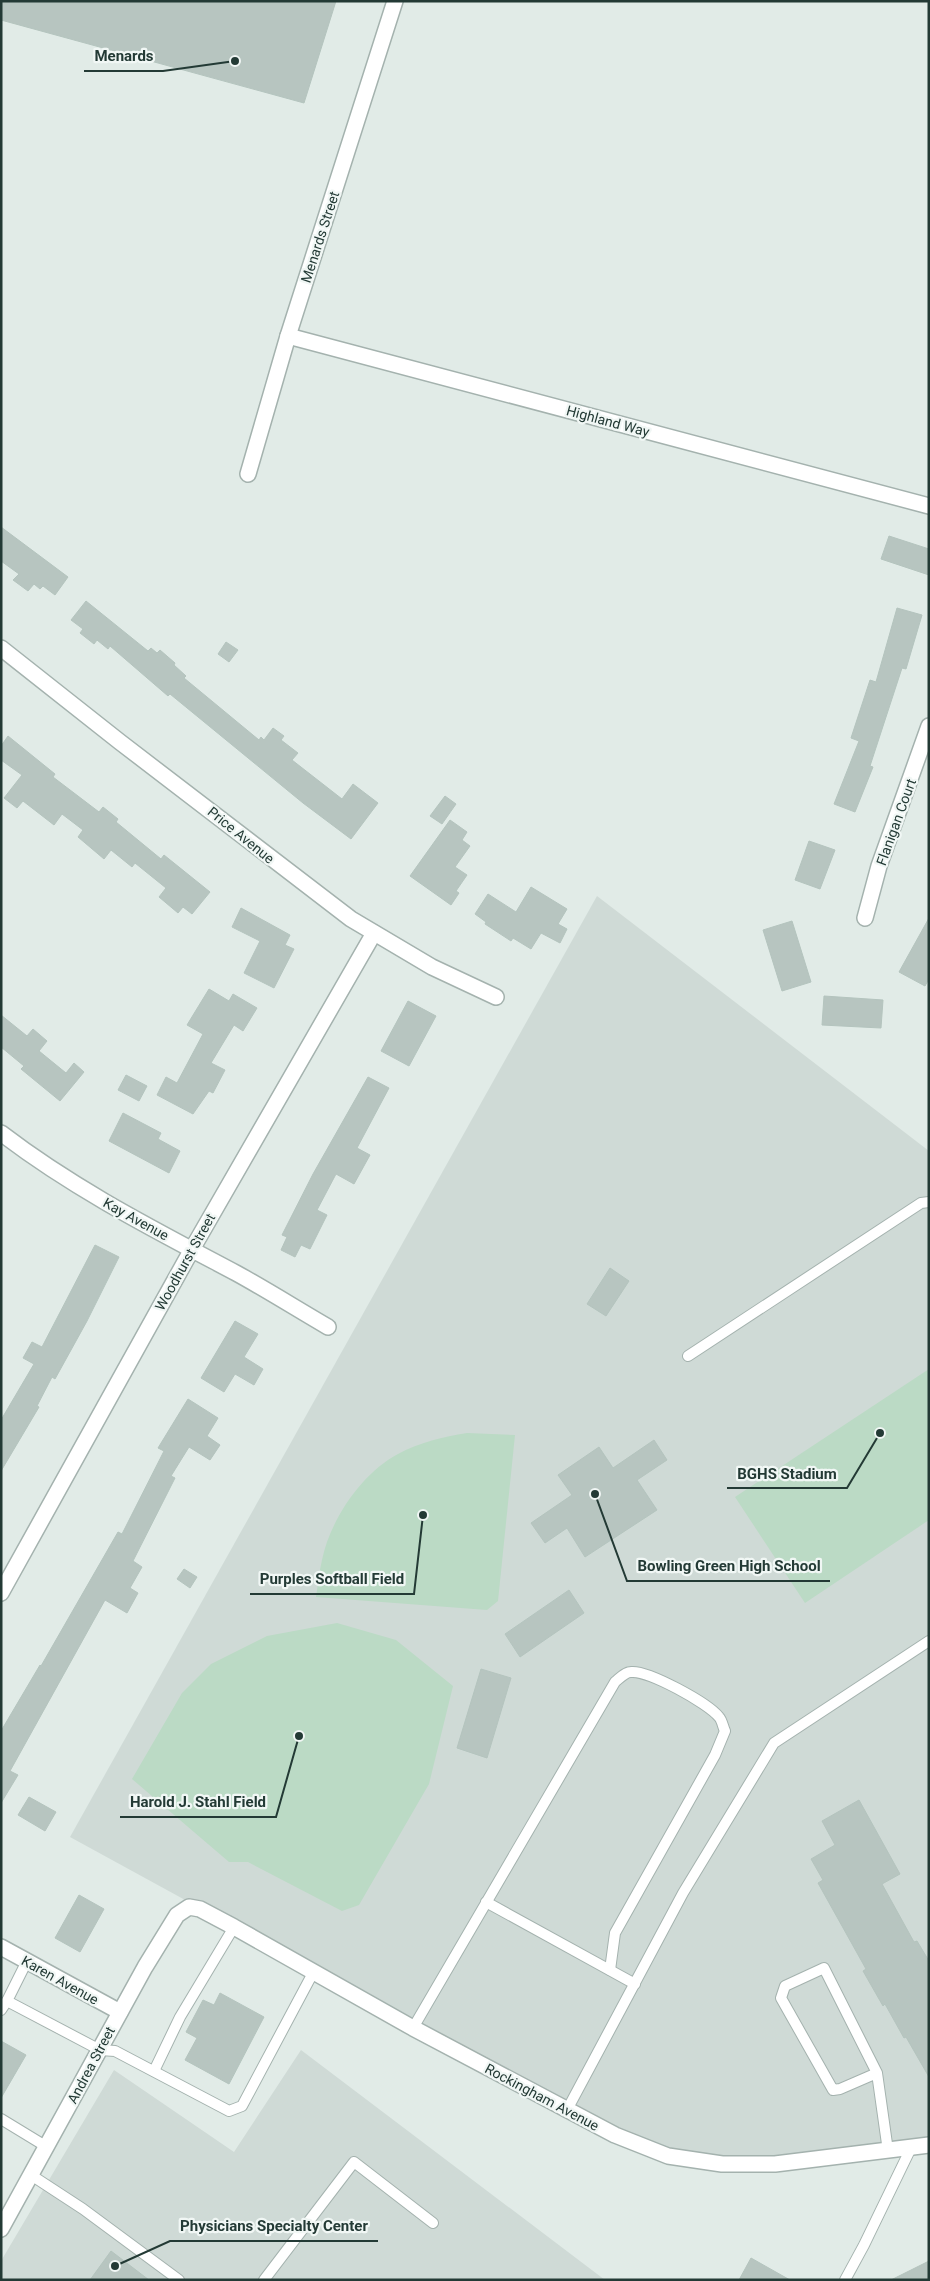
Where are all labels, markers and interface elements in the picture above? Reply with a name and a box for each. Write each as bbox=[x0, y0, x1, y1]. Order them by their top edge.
callout: Menards bbox=[84, 41, 163, 71]
text: Menards bbox=[94, 47, 154, 65]
street label: Menards Street bbox=[298, 189, 342, 285]
street label: Highland Way bbox=[565, 402, 652, 440]
street label: Flanigan Court bbox=[873, 776, 919, 868]
street label: Price Avenue bbox=[204, 803, 278, 867]
street label: Kay Avenue bbox=[101, 1195, 171, 1243]
street label: Woodhurst Street bbox=[152, 1210, 218, 1313]
callout: BGHS Stadium bbox=[727, 1458, 847, 1488]
text: BGHS Stadium bbox=[737, 1465, 837, 1483]
callout: Bowling Green High School bbox=[627, 1551, 830, 1581]
text: Bowling Green High School bbox=[637, 1557, 821, 1575]
callout: Purples Softball Field bbox=[250, 1564, 414, 1594]
text: Purples Softball Field bbox=[260, 1570, 404, 1588]
callout: Harold J. Stahl Field bbox=[120, 1787, 276, 1817]
text: Harold J. Stahl Field bbox=[130, 1793, 266, 1811]
street label: Karen Avenue bbox=[19, 1952, 101, 2008]
street label: Andrea Street bbox=[64, 2023, 118, 2106]
street label: Rockingham Avenue bbox=[482, 2060, 602, 2134]
callout: Physicians Specialty Center bbox=[170, 2211, 378, 2241]
text: Physicians Specialty Center bbox=[180, 2217, 368, 2235]

